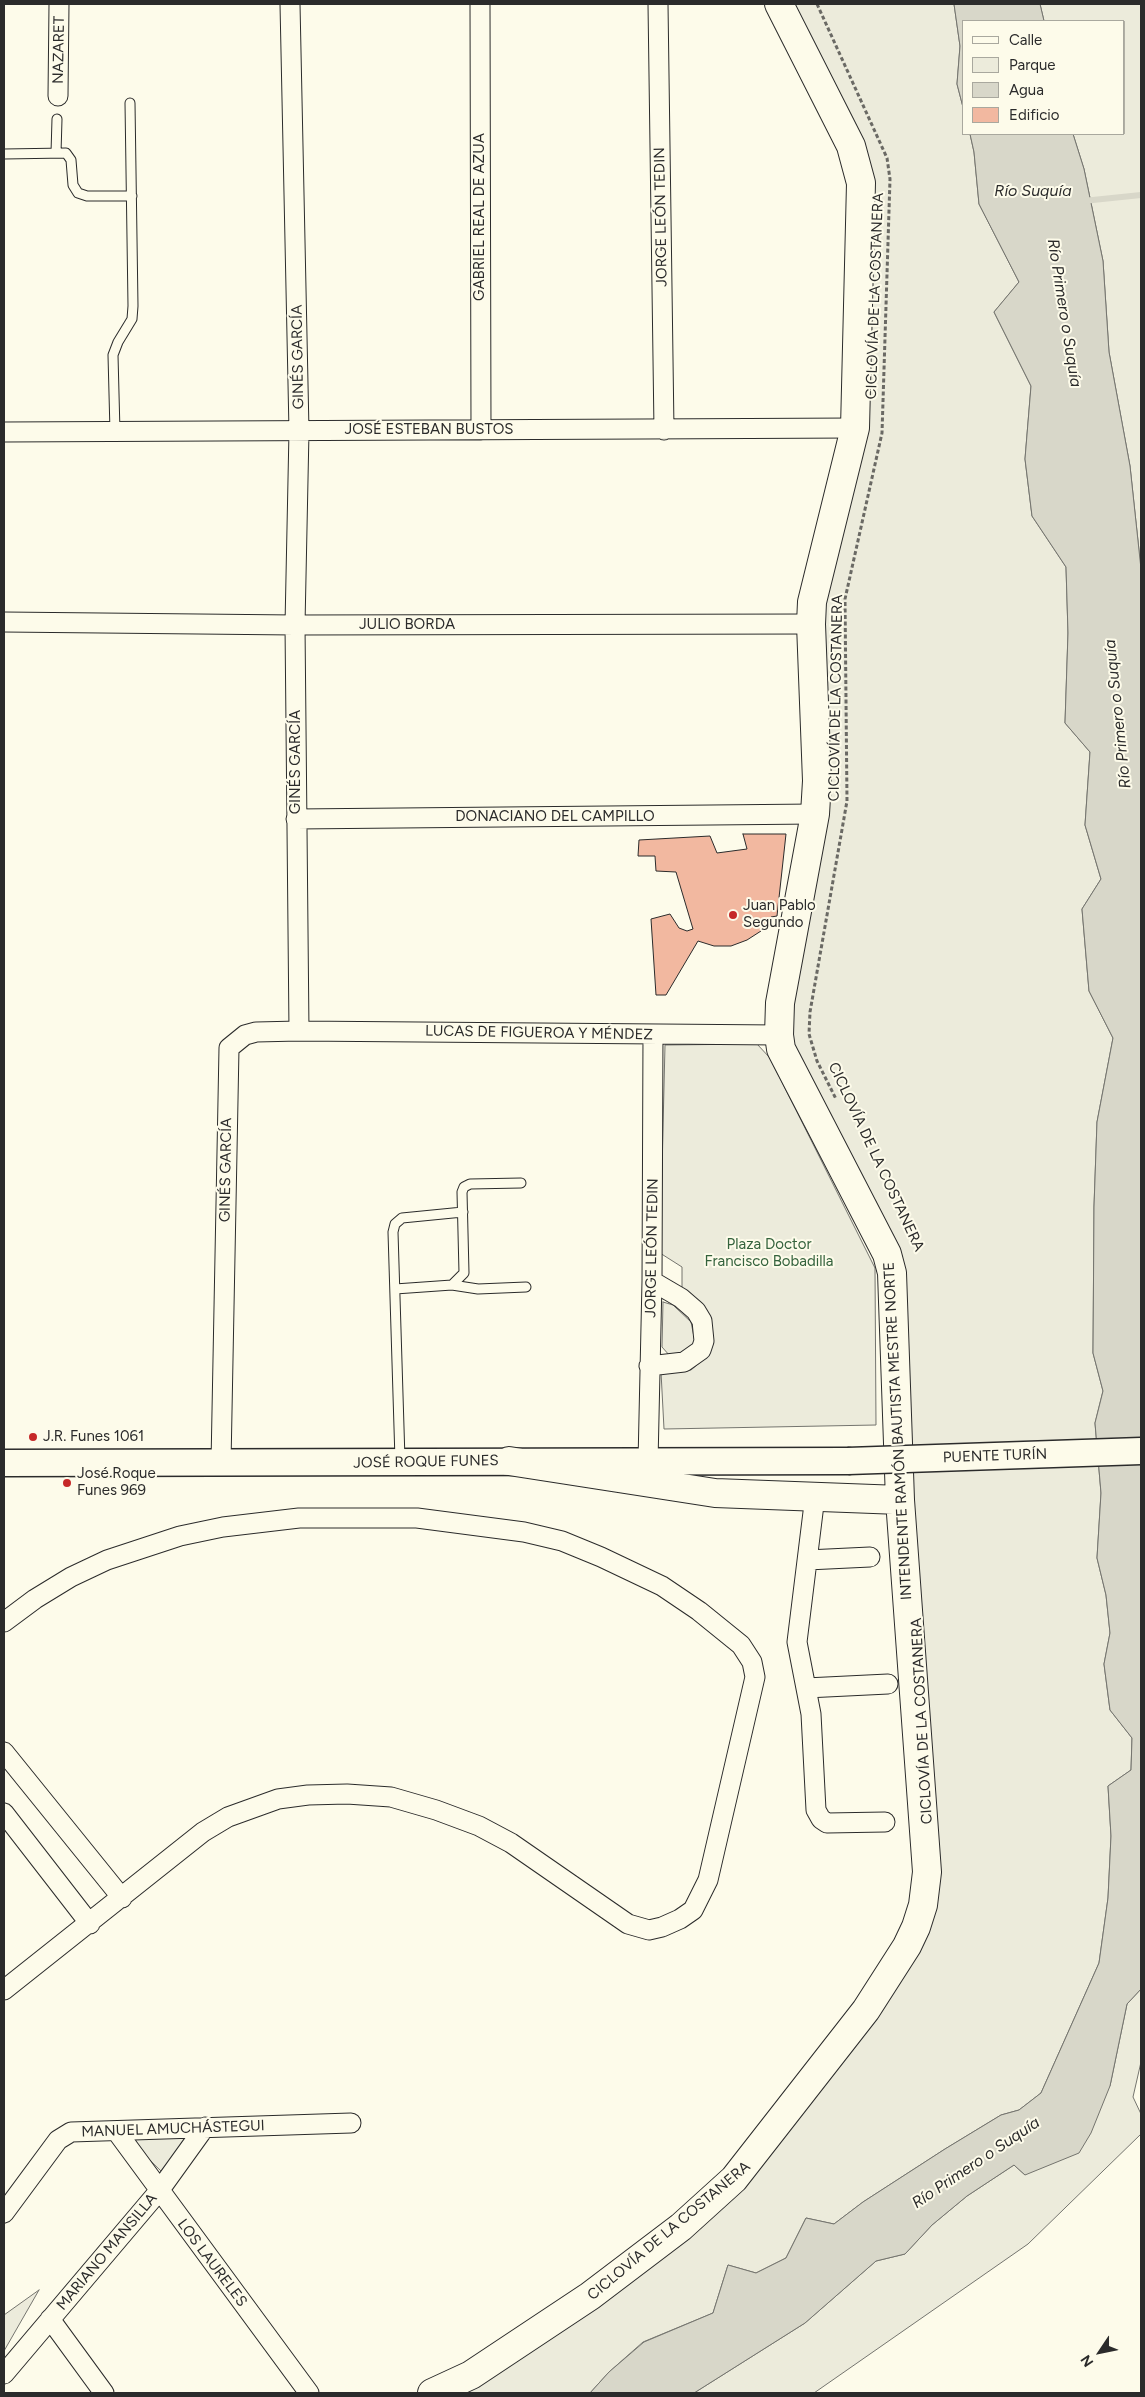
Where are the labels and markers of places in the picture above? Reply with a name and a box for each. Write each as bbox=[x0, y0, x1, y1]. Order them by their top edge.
place label: Juan Pablo Segundo bbox=[743, 897, 816, 932]
marker: Juan Pablo Segundo bbox=[727, 909, 739, 921]
place label: J.R. Funes 1061 bbox=[43, 1428, 144, 1446]
marker: J.R. Funes 1061 bbox=[27, 1431, 39, 1443]
place label: José Roque Funes 969 bbox=[77, 1465, 156, 1500]
marker: José Roque Funes 969 bbox=[61, 1477, 73, 1489]

